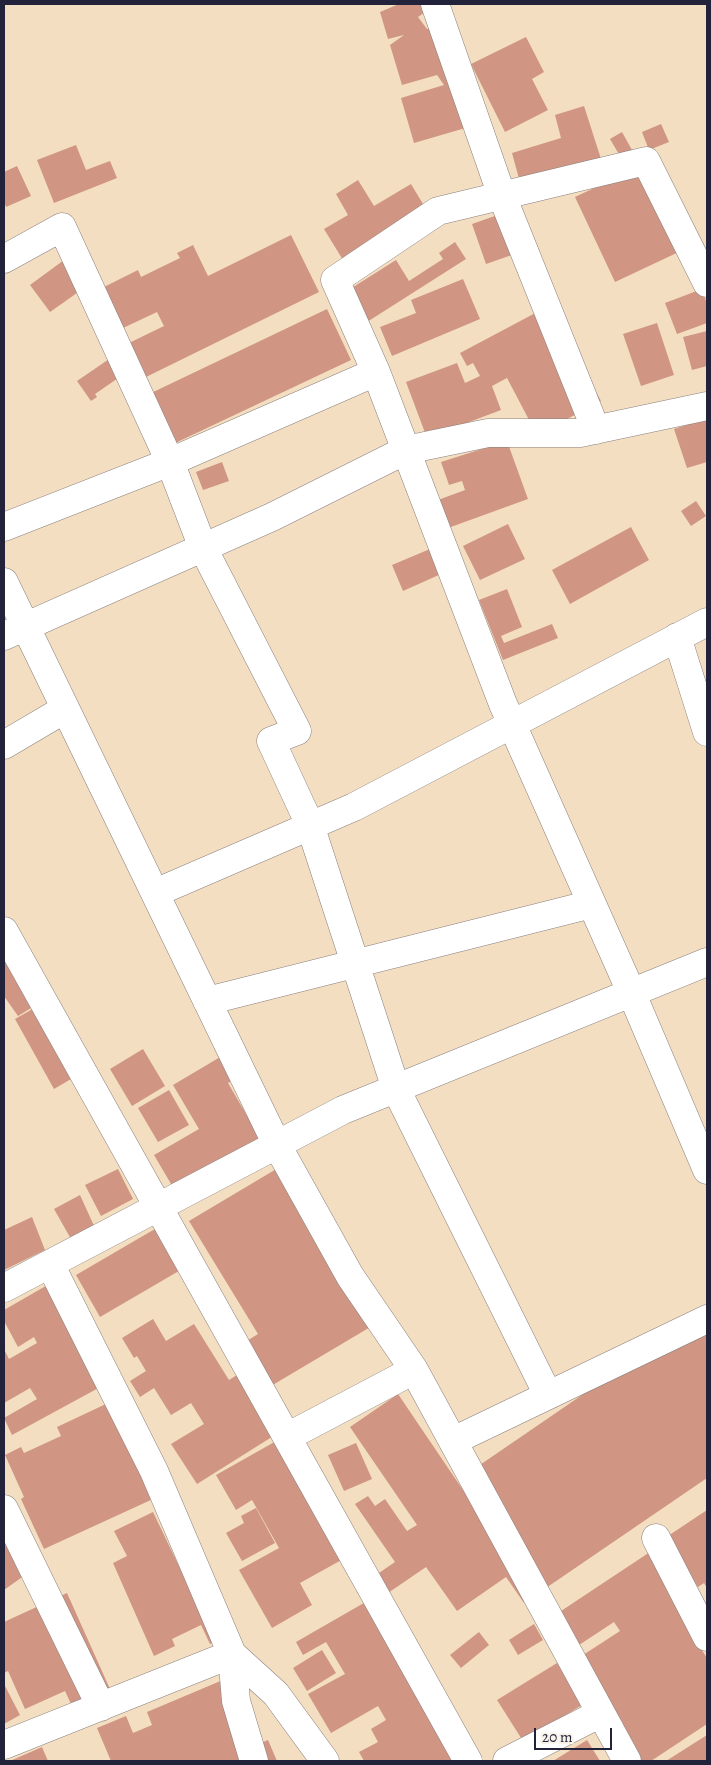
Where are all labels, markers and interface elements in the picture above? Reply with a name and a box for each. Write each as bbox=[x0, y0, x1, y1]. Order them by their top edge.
scale bar bbox=[536, 1718, 614, 1750]
text: 20 m bbox=[542, 1727, 573, 1747]

